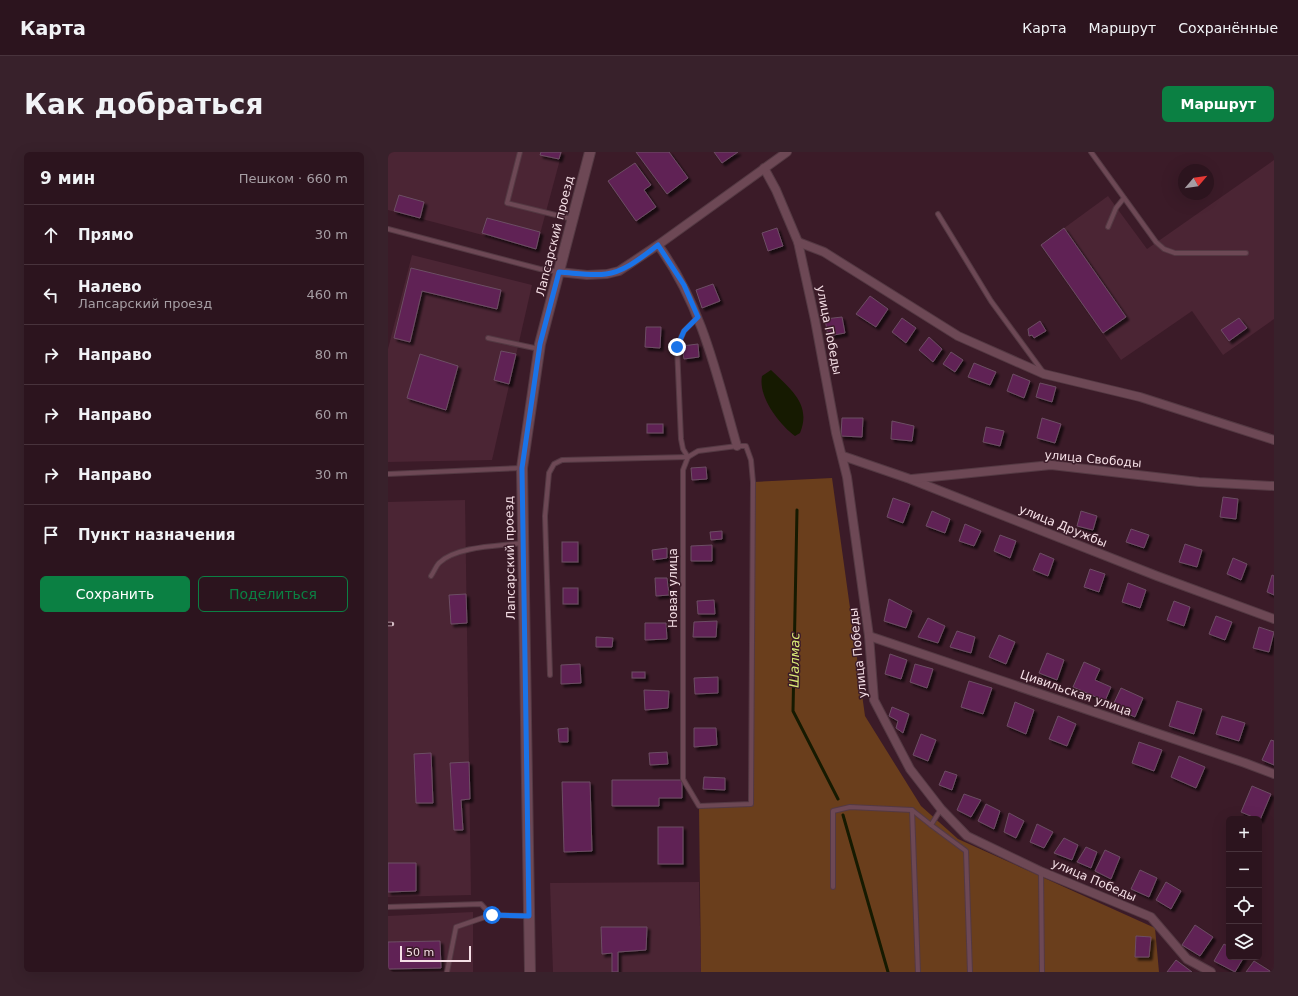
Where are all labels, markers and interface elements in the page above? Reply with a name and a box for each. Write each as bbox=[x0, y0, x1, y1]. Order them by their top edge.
text: Карта bbox=[20, 17, 86, 39]
text: Карта bbox=[1022, 20, 1066, 36]
text: Маршрут bbox=[1088, 20, 1156, 36]
text: Сохранённые bbox=[1178, 20, 1278, 36]
button: Маршрут bbox=[1162, 86, 1274, 122]
text: Как добраться bbox=[24, 88, 263, 121]
north arrow bbox=[1178, 164, 1214, 200]
text: 9 мин bbox=[40, 168, 95, 188]
text: Пешком · 660 m bbox=[239, 171, 348, 186]
street label: Лапсарский проезд bbox=[533, 174, 577, 298]
icon: ahead bbox=[40, 224, 62, 246]
text: Прямо bbox=[78, 226, 134, 244]
text: 30 m bbox=[315, 227, 348, 242]
text: Налево bbox=[78, 278, 142, 296]
icon: left bbox=[40, 284, 62, 306]
street label: улица Победы bbox=[813, 284, 845, 376]
text: 460 m bbox=[306, 287, 348, 302]
text: Лапсарский проезд bbox=[78, 296, 212, 311]
route end bbox=[668, 338, 686, 356]
icon: right bbox=[40, 344, 62, 366]
text: Направо bbox=[78, 346, 152, 364]
text: 80 m bbox=[315, 347, 348, 362]
icon: right bbox=[40, 404, 62, 426]
text: Направо bbox=[78, 406, 152, 424]
text: 60 m bbox=[315, 407, 348, 422]
street label: улица Свободы bbox=[1044, 448, 1142, 470]
icon: right bbox=[40, 464, 62, 486]
text: Направо bbox=[78, 466, 152, 484]
text: 30 m bbox=[315, 467, 348, 482]
street label: Лапсарский проезд bbox=[502, 496, 518, 620]
street label: улица Дружбы bbox=[1017, 502, 1109, 550]
icon: arrive bbox=[40, 524, 62, 546]
text: Пункт назначения bbox=[78, 526, 235, 544]
street label: Новая улица bbox=[666, 548, 680, 628]
button: Сохранить bbox=[40, 576, 190, 612]
button: Поделиться bbox=[198, 576, 348, 612]
street label: улица Победы bbox=[846, 607, 870, 699]
water label: Шалмас bbox=[787, 632, 802, 688]
street label: Цивильская улица bbox=[1018, 667, 1134, 719]
map controls bbox=[1226, 816, 1262, 960]
button: + bbox=[1226, 816, 1262, 852]
button: − bbox=[1226, 852, 1262, 888]
street label: улица Победы bbox=[1049, 856, 1139, 904]
button: locate bbox=[1226, 888, 1262, 924]
route start bbox=[483, 906, 501, 924]
button: layers bbox=[1226, 924, 1262, 960]
scale bar bbox=[400, 944, 471, 963]
text: 50 m bbox=[406, 946, 434, 959]

